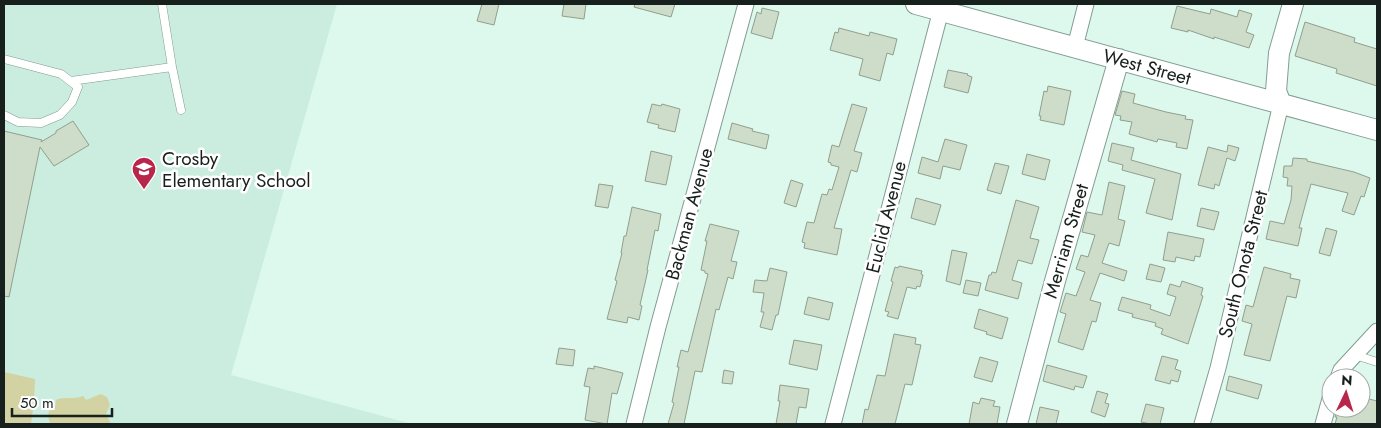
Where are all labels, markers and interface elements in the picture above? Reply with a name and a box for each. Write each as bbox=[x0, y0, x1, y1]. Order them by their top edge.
street label: West Street bbox=[1100, 42, 1195, 92]
place label: Crosby Elementary School bbox=[162, 145, 311, 194]
street label: Backman Avenue bbox=[658, 145, 720, 283]
school or university icon: Crosby Elementary School bbox=[131, 156, 157, 190]
street label: Euclid Avenue bbox=[859, 158, 913, 276]
street label: Merriam Street bbox=[1037, 180, 1095, 302]
street label: South Onota Street bbox=[1212, 187, 1274, 341]
north arrow bbox=[1321, 368, 1371, 418]
text: N bbox=[1341, 370, 1353, 390]
scale bar bbox=[12, 386, 112, 418]
text: 50 m bbox=[20, 392, 54, 414]

